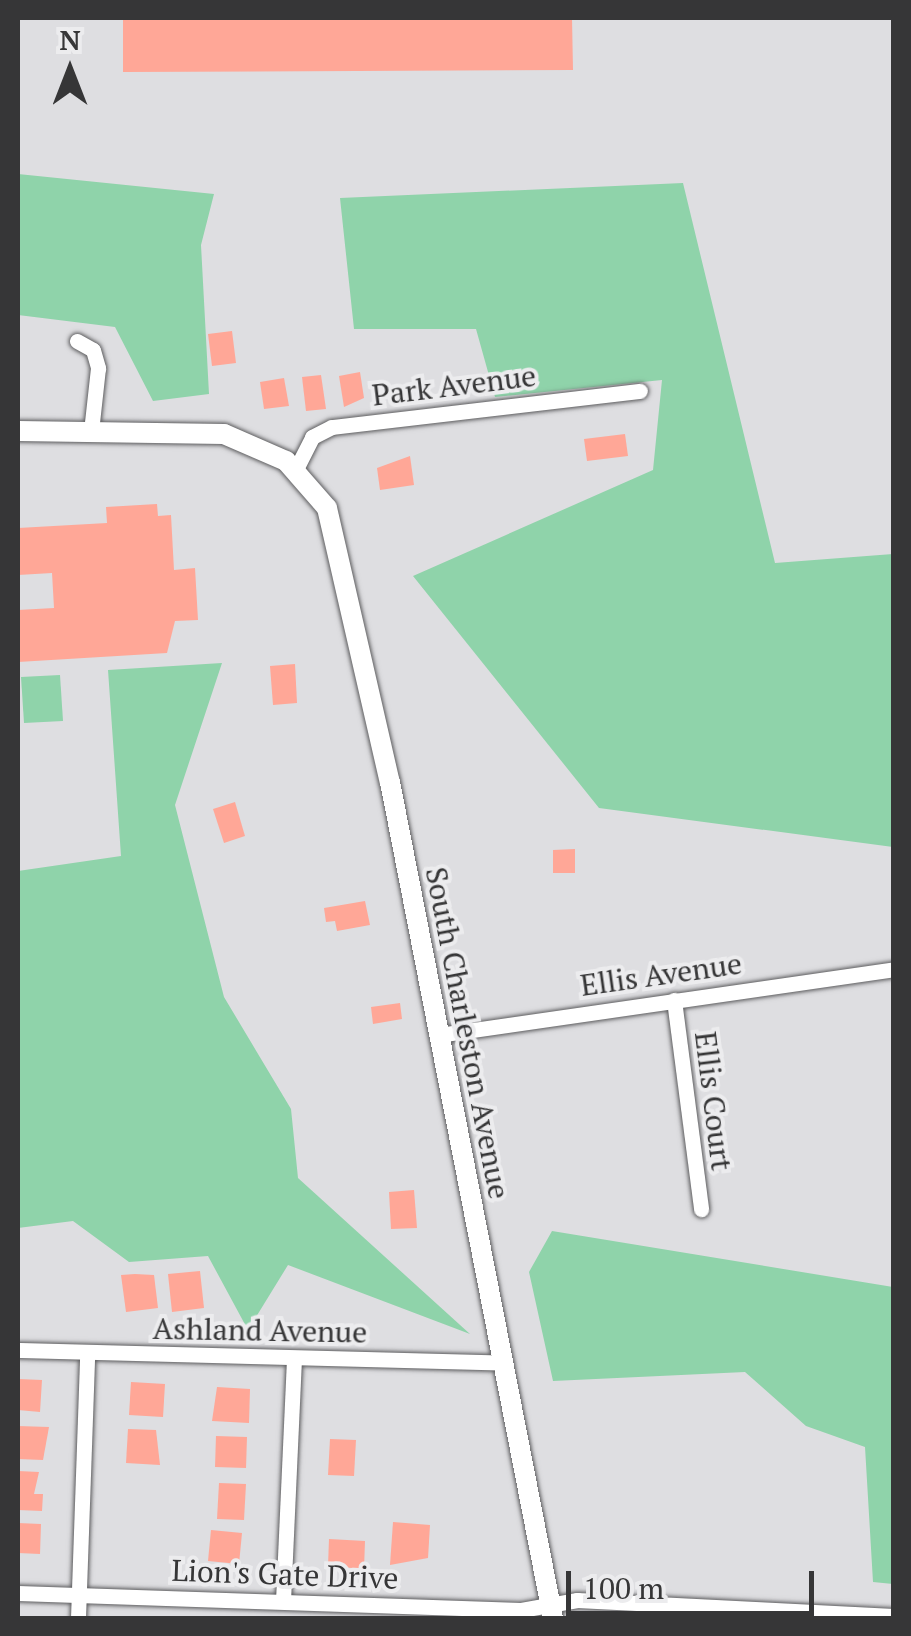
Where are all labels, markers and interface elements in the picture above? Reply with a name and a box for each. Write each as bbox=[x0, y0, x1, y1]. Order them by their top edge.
north arrow bbox=[20, 20, 120, 120]
text: N bbox=[59, 21, 81, 58]
street label: Park Avenue bbox=[370, 357, 538, 413]
street label: South Charleston Avenue bbox=[418, 864, 518, 1202]
street label: Ellis Avenue bbox=[578, 945, 744, 1003]
street label: Ellis Court bbox=[688, 1029, 740, 1173]
street label: Ashland Avenue bbox=[152, 1310, 368, 1350]
scale bar bbox=[571, 1551, 818, 1613]
street label: Lion's Gate Drive bbox=[171, 1552, 399, 1596]
text: 100 m bbox=[583, 1568, 664, 1608]

